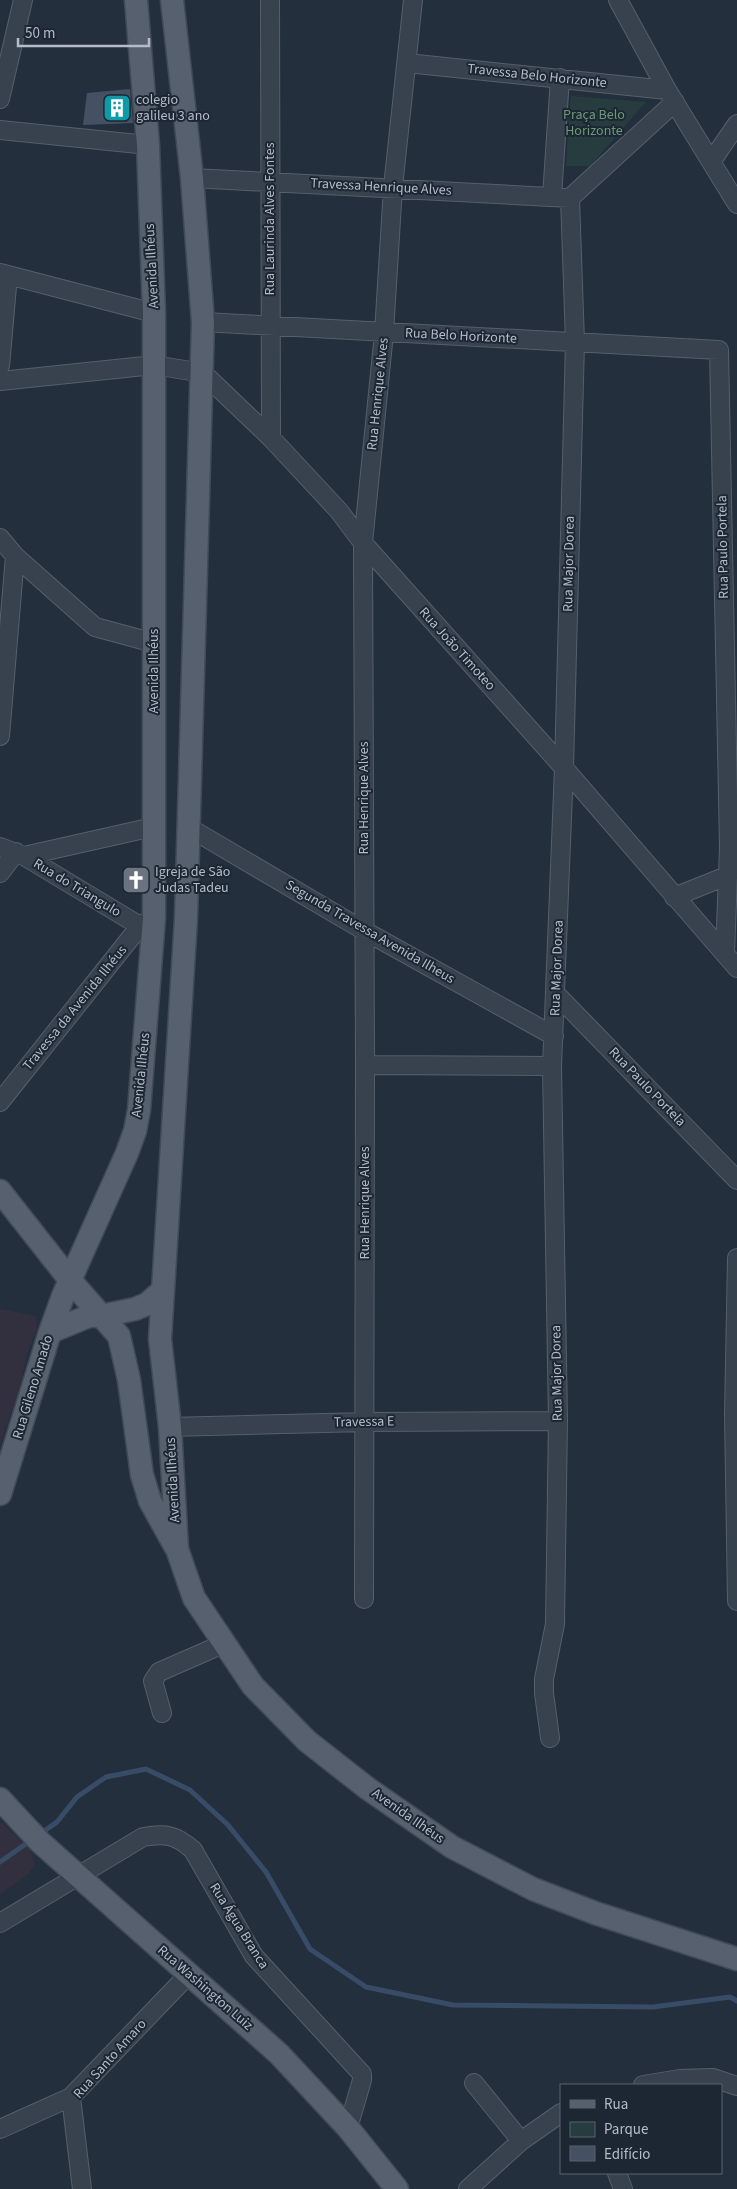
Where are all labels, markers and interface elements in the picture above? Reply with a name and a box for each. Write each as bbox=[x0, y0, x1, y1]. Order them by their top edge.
scale bar bbox=[18, 15, 149, 47]
text: 50 m bbox=[25, 23, 55, 44]
street label: Travessa Belo Horizonte bbox=[466, 59, 608, 93]
place label: colegio galileu 3 ano bbox=[136, 90, 210, 126]
building icon: colegio galileu 3 ano bbox=[102, 93, 132, 123]
park label: Praça Belo Horizonte bbox=[563, 105, 625, 141]
street label: Rua Laurinda Alves Fontes bbox=[260, 142, 280, 296]
street label: Travessa Henrique Alves bbox=[310, 173, 452, 201]
street label: Avenida Ilhéus bbox=[140, 223, 164, 309]
street label: Rua Belo Horizonte bbox=[404, 323, 518, 349]
street label: Rua Henrique Alves bbox=[362, 337, 394, 451]
street label: Rua Paulo Portela bbox=[712, 495, 734, 599]
street label: Rua Major Dorea bbox=[558, 516, 580, 612]
street label: Rua João Timoteo bbox=[414, 603, 500, 695]
street label: Avenida Ilhéus bbox=[144, 628, 164, 713]
street label: Rua Henrique Alves bbox=[354, 741, 374, 855]
street label: Rua do Triangulo bbox=[29, 854, 125, 922]
place label: Igreja de São Judas Tadeu bbox=[155, 862, 230, 898]
church icon: Igreja de São Judas Tadeu bbox=[121, 865, 151, 895]
street label: Segunda Travessa Avenida Ilheus bbox=[282, 875, 459, 989]
street label: Rua Major Dorea bbox=[545, 920, 569, 1016]
street label: Travessa da Avenida Ilhéus bbox=[18, 941, 132, 1075]
street label: Avenida Ilhéus bbox=[127, 1032, 155, 1118]
street label: Rua Paulo Portela bbox=[604, 1043, 690, 1131]
street label: Rua Henrique Alves bbox=[355, 1146, 375, 1260]
street label: Rua Major Dorea bbox=[546, 1325, 568, 1421]
street label: Rua Gileno Amado bbox=[8, 1333, 58, 1441]
street label: Travessa E bbox=[333, 1411, 395, 1433]
street label: Avenida Ilhéus bbox=[161, 1437, 185, 1523]
street label: Avenida Ilhéus bbox=[367, 1783, 449, 1849]
street label: Rua Água Branca bbox=[204, 1879, 274, 1973]
street label: Rua Washington Luiz bbox=[153, 1941, 257, 2035]
street label: Rua Santo Amaro bbox=[69, 2015, 151, 2103]
legend bbox=[560, 2084, 722, 2174]
text: Rua bbox=[604, 2094, 628, 2115]
text: Parque bbox=[604, 2119, 648, 2140]
text: Edifício bbox=[604, 2144, 651, 2165]

